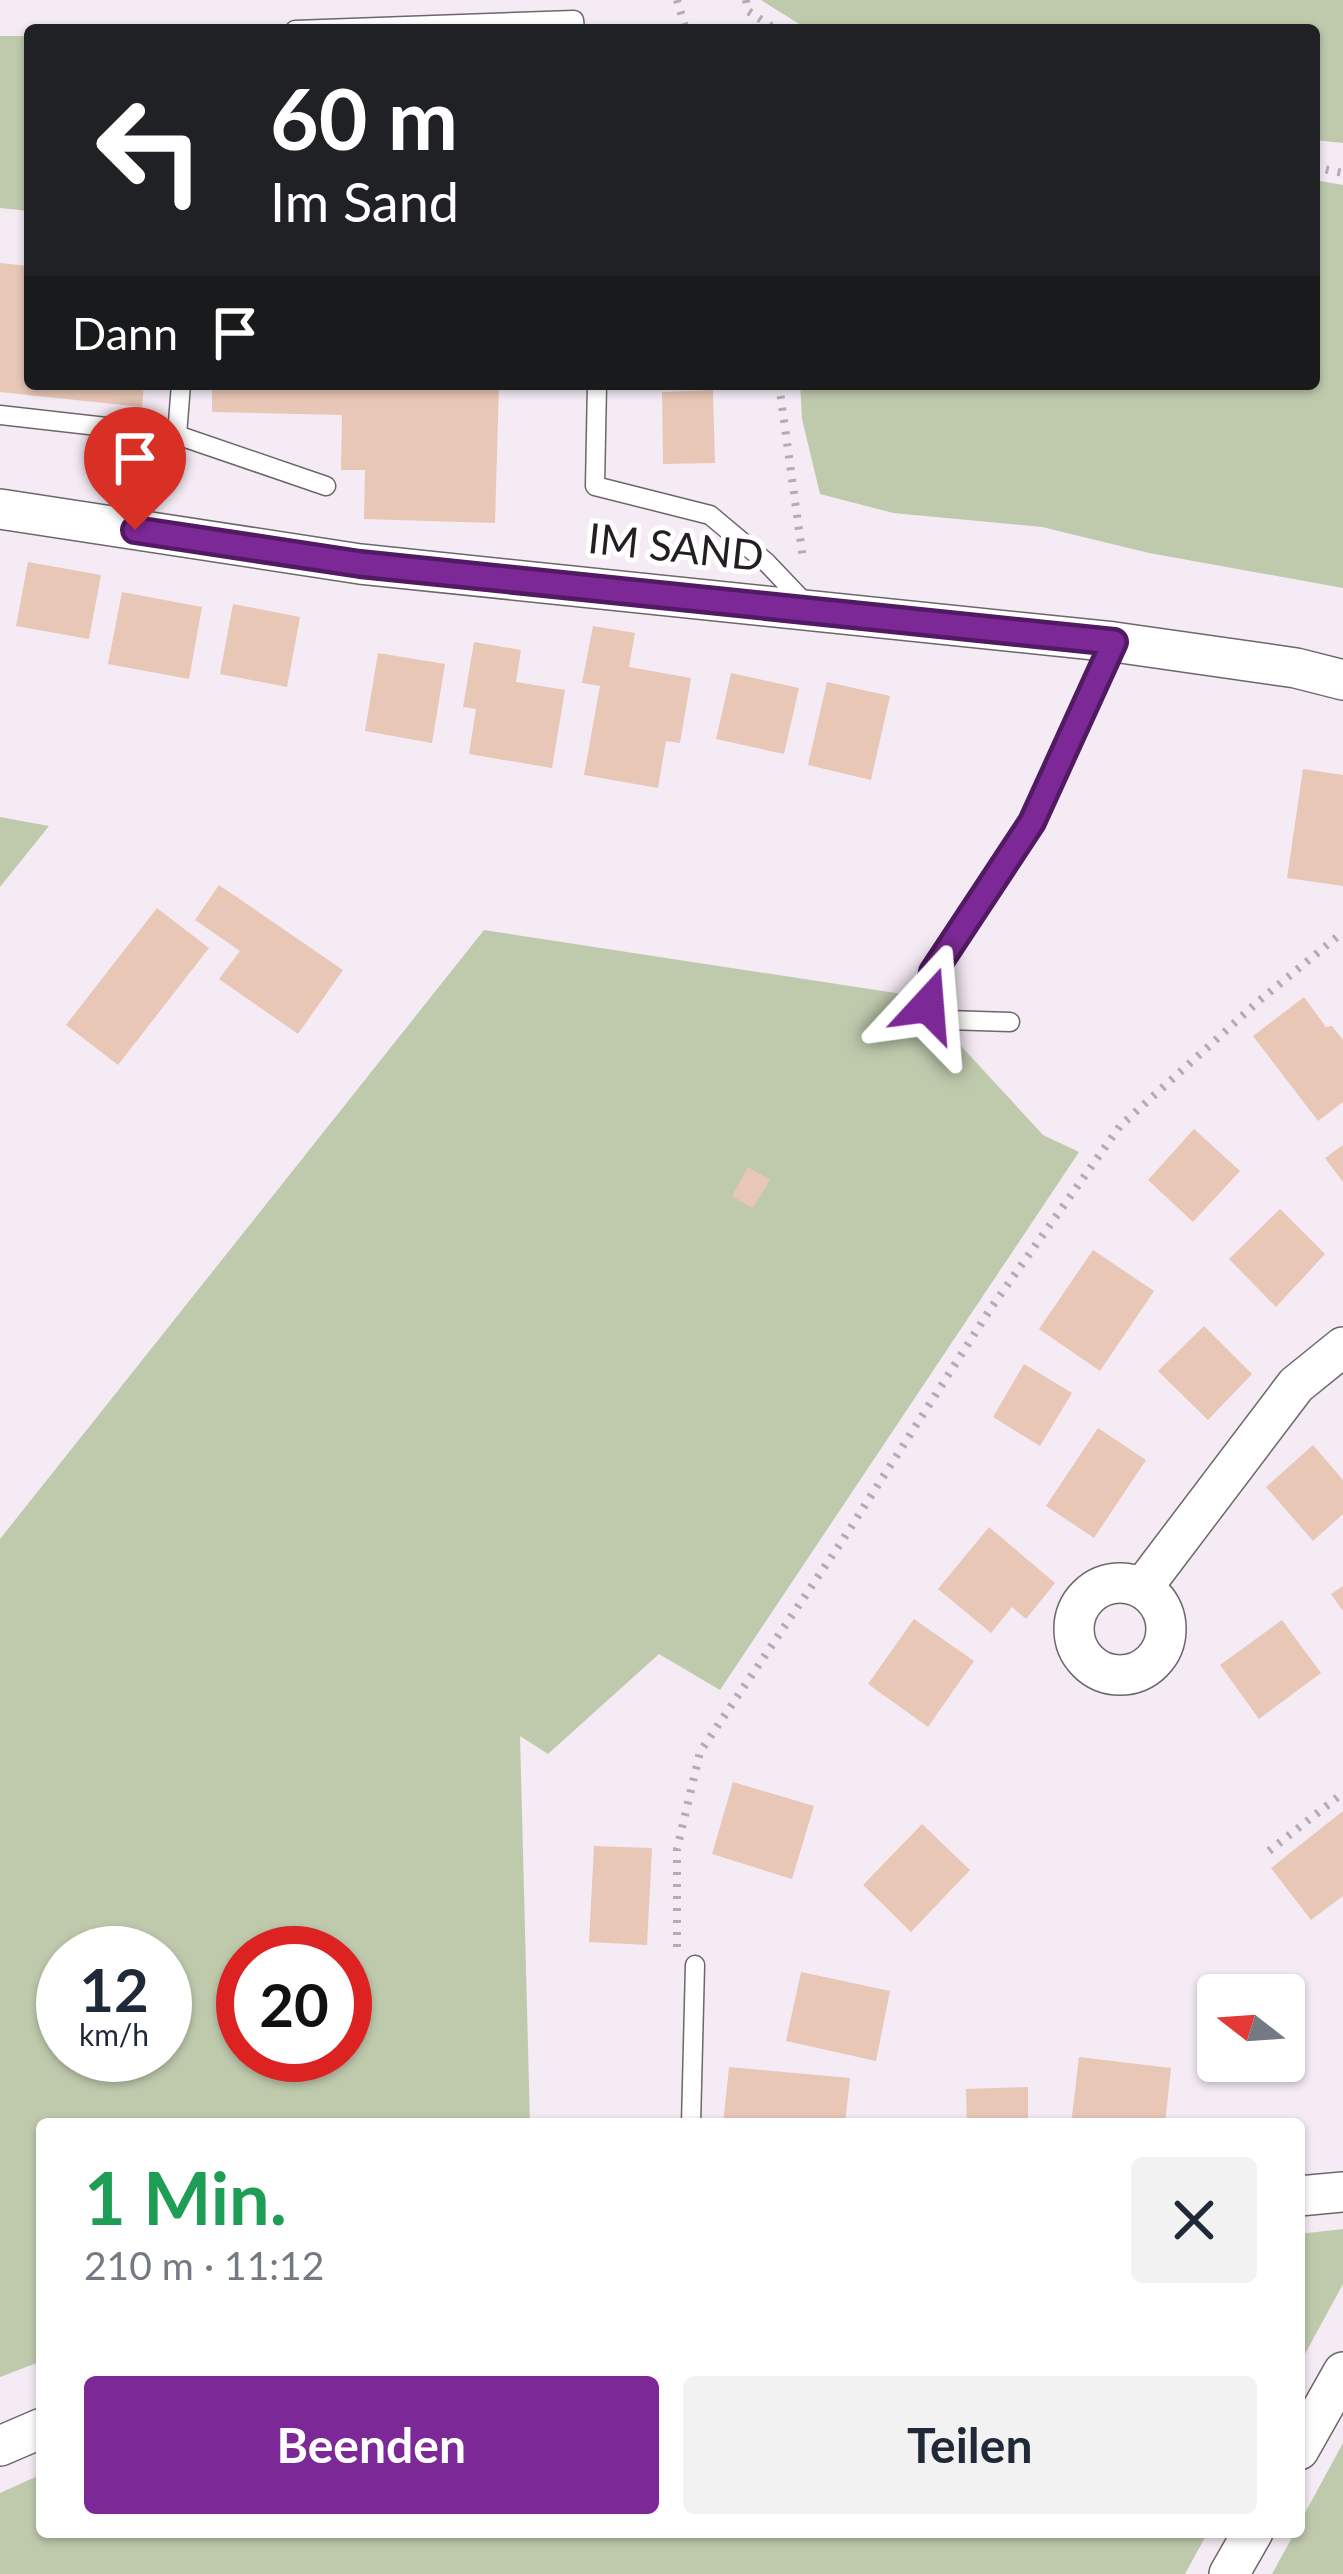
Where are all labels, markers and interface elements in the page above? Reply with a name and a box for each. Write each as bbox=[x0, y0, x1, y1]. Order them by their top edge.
text: 60 m bbox=[270, 67, 458, 168]
icon: left bbox=[72, 72, 228, 228]
text: Im Sand bbox=[270, 169, 459, 234]
icon: arrive bbox=[202, 300, 268, 366]
text: Dann bbox=[72, 306, 178, 360]
pin bbox=[84, 407, 186, 530]
icon: arrive bbox=[102, 425, 168, 491]
street label: IM SAND bbox=[586, 512, 766, 580]
position arrow bbox=[865, 942, 991, 1068]
speed limit sign: 20 bbox=[216, 1926, 372, 2082]
text: 12 bbox=[79, 1953, 149, 2025]
north arrow bbox=[1197, 1974, 1305, 2082]
map controls bbox=[1197, 1974, 1305, 2082]
text: km/h bbox=[79, 2016, 149, 2052]
text: 1 Min. bbox=[84, 2154, 287, 2240]
button: close bbox=[1131, 2157, 1257, 2283]
text: 210 m · 11:12 bbox=[84, 2242, 324, 2288]
button: Beenden bbox=[84, 2376, 659, 2514]
button: Teilen bbox=[683, 2376, 1257, 2514]

